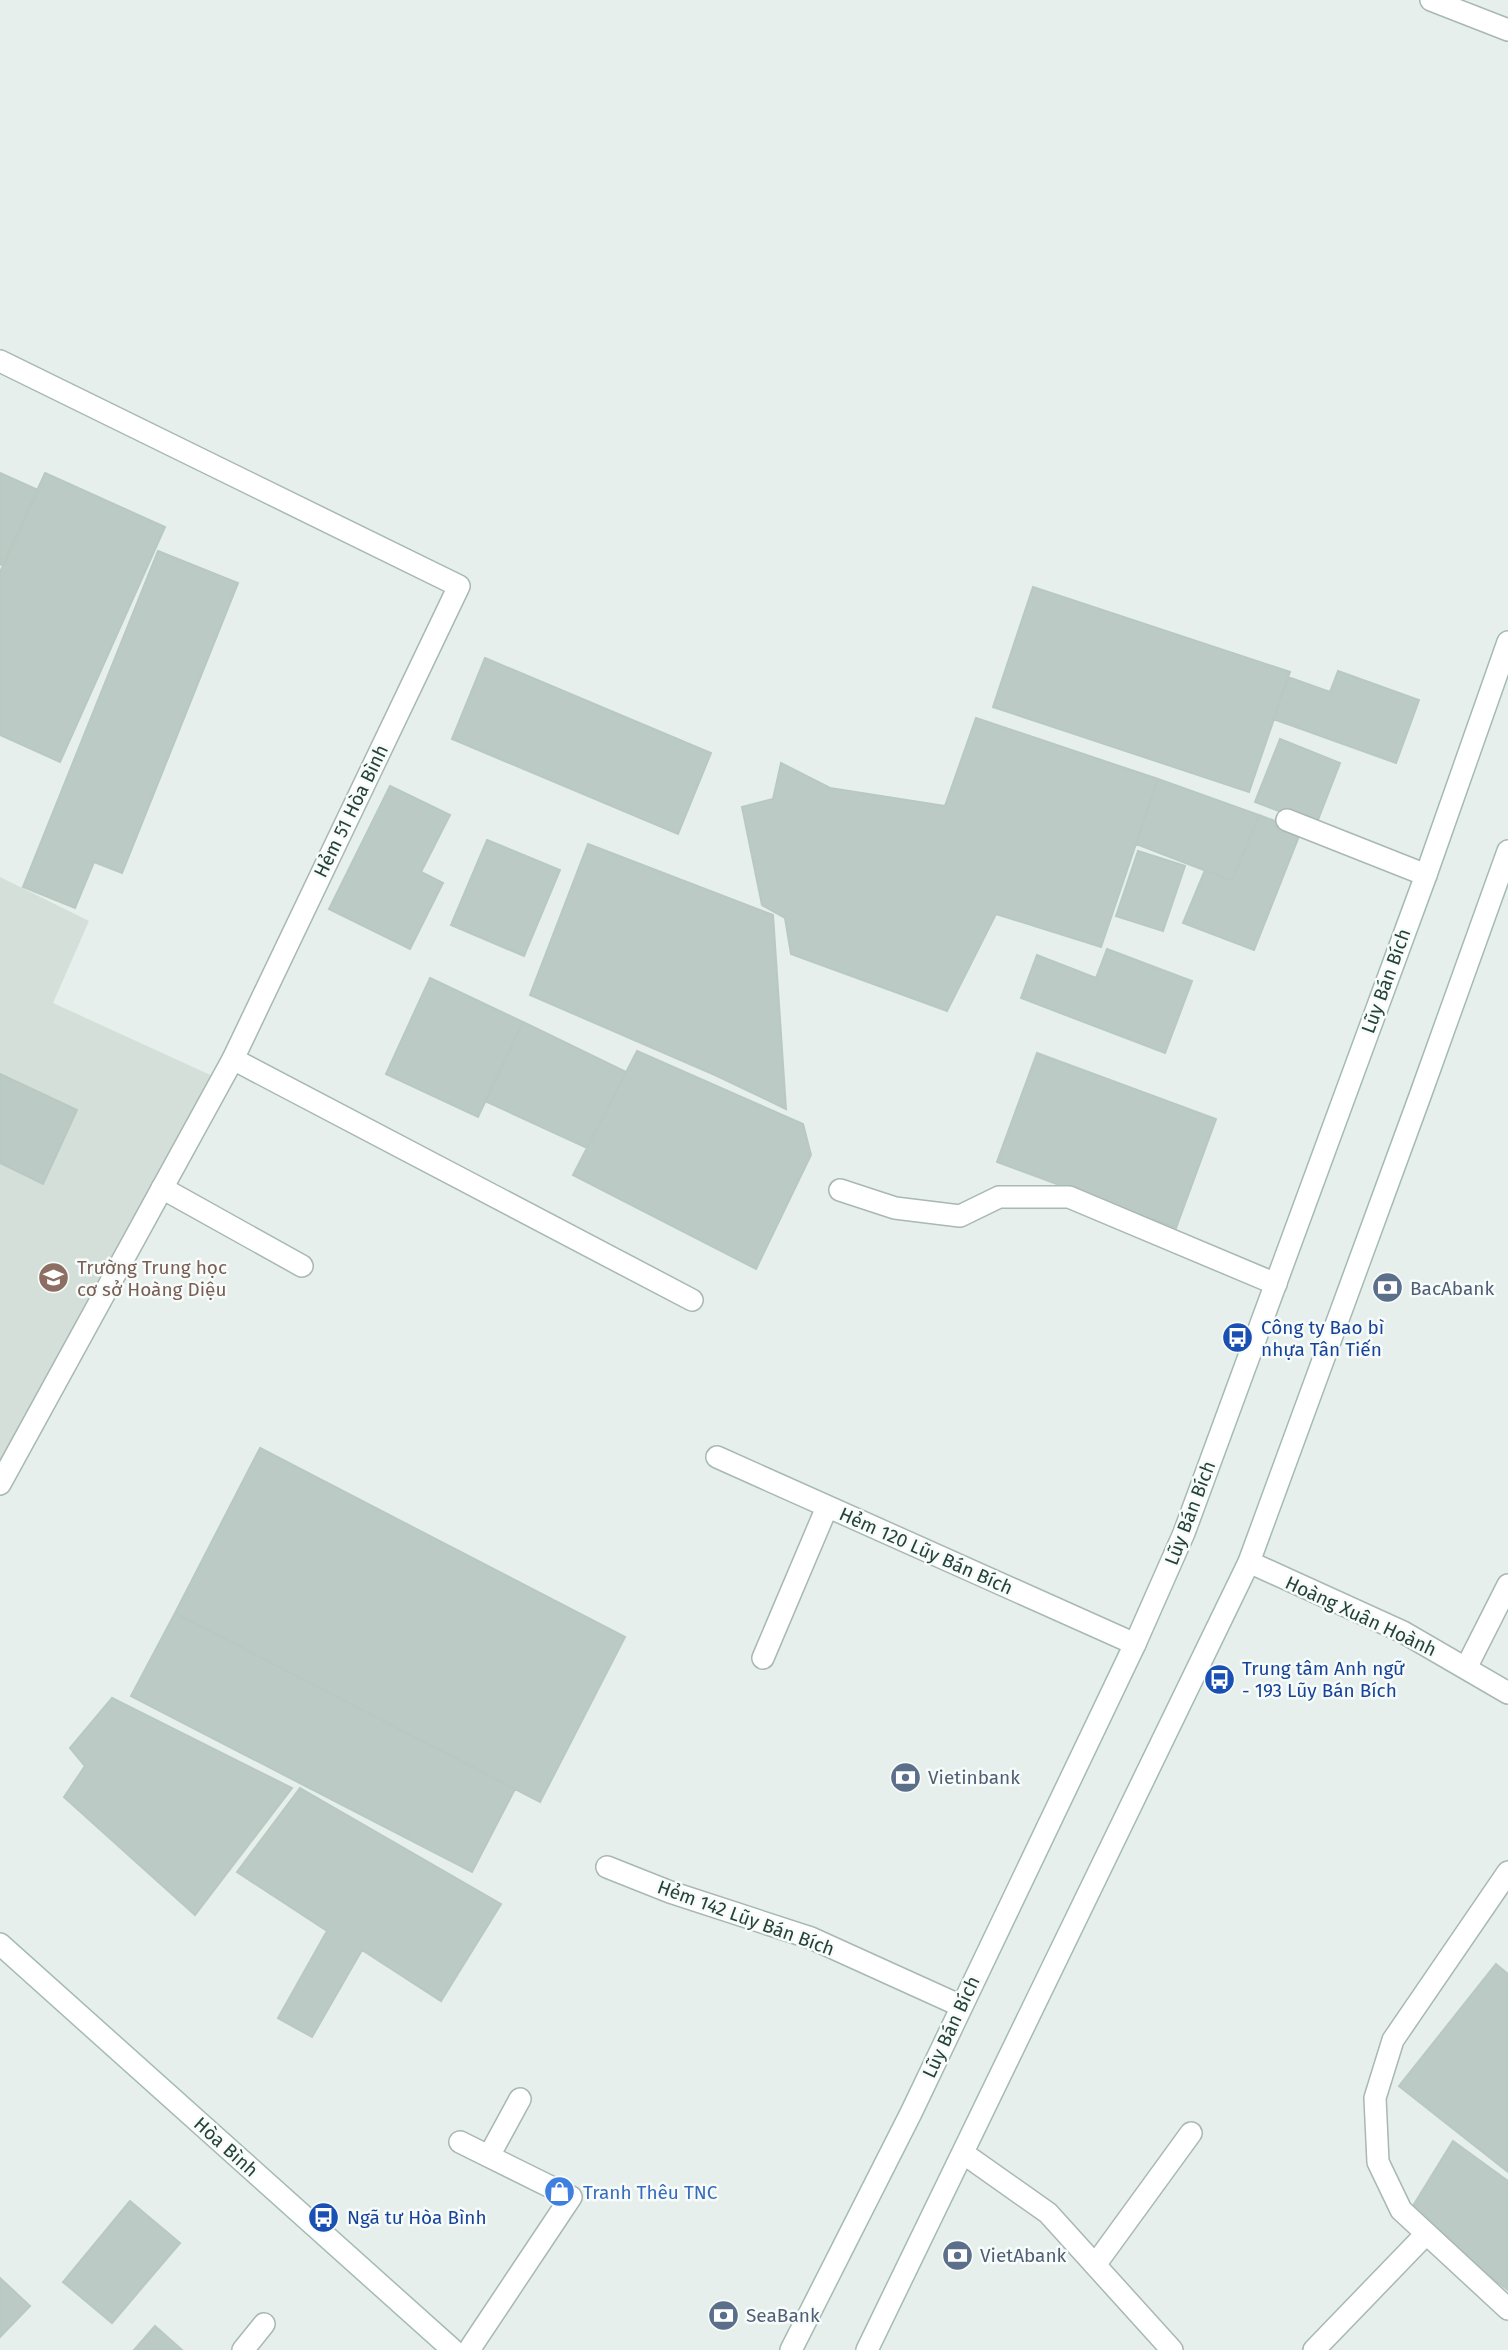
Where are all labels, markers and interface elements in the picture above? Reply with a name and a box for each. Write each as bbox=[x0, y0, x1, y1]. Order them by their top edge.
street label: Hẻm 51 Hòa Bình bbox=[309, 741, 393, 881]
street label: Lũy Bán Bích bbox=[1356, 925, 1416, 1037]
place label: Trường Trung học cơ sở Hoàng Diệu bbox=[77, 1256, 227, 1301]
school or university icon: Trường Trung học cơ sở Hoàng Diệu bbox=[37, 1261, 71, 1295]
bank icon: BacAbank bbox=[1370, 1271, 1404, 1305]
place label: BacAbank bbox=[1410, 1277, 1494, 1300]
place label: Công ty Bao bì nhựa Tân Tiến bbox=[1261, 1316, 1385, 1361]
bus stop icon: Công ty Bao bì nhựa Tân Tiến bbox=[1221, 1321, 1255, 1355]
street label: Lũy Bán Bích bbox=[1160, 1458, 1220, 1568]
street label: Hẻm 120 Lũy Bán Bích bbox=[836, 1502, 1016, 1600]
street label: Hoàng Xuân Hoành bbox=[1282, 1571, 1440, 1661]
place label: Trung tâm Anh ngữ - 193 Lũy Bán Bích bbox=[1242, 1657, 1405, 1702]
bus stop icon: Trung tâm Anh ngữ - 193 Lũy Bán Bích bbox=[1202, 1662, 1236, 1696]
bank icon: Vietinbank bbox=[888, 1760, 922, 1794]
place label: Vietinbank bbox=[928, 1766, 1020, 1789]
street label: Hẻm 142 Lũy Bán Bích bbox=[654, 1875, 838, 1961]
street label: Lũy Bán Bích bbox=[917, 1972, 985, 2082]
street label: Hòa Bình bbox=[189, 2112, 263, 2182]
shop icon: Tranh Thêu TNC bbox=[543, 2175, 577, 2209]
place label: Tranh Thêu TNC bbox=[583, 2181, 718, 2204]
bus stop icon: Ngã tư Hòa Bình bbox=[307, 2200, 341, 2234]
place label: Ngã tư Hòa Bình bbox=[347, 2206, 487, 2229]
bank icon: VietAbank bbox=[940, 2238, 974, 2272]
place label: VietAbank bbox=[980, 2244, 1067, 2267]
bank icon: SeaBank bbox=[706, 2298, 740, 2332]
place label: SeaBank bbox=[746, 2304, 820, 2327]

